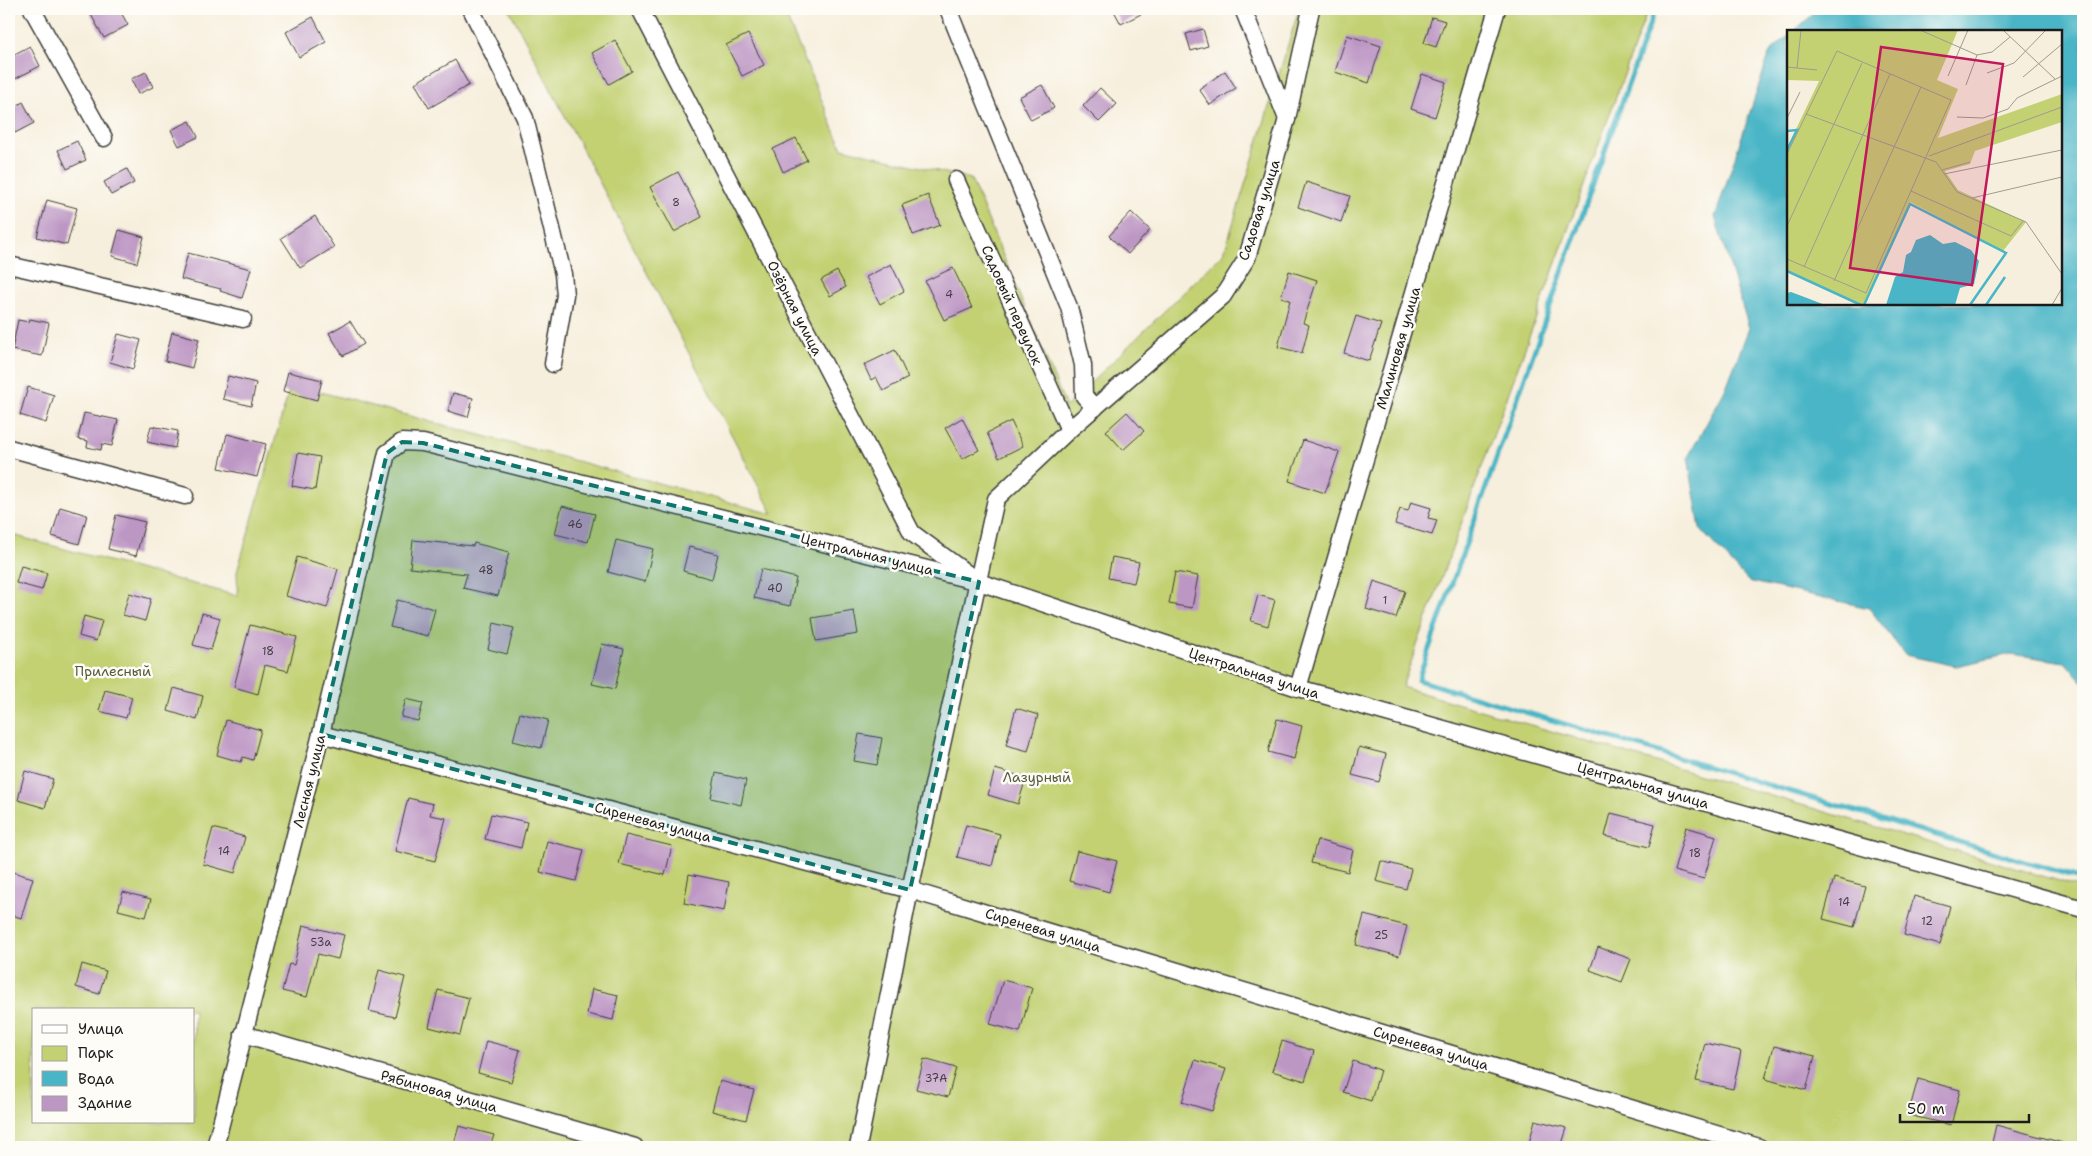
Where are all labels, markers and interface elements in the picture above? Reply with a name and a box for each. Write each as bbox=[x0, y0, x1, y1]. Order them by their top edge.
inset map bbox=[1787, 30, 2062, 305]
street label: Садовая улица bbox=[1234, 157, 1284, 263]
house number: 8 bbox=[672, 195, 680, 210]
street label: Садовый переулок bbox=[977, 242, 1047, 368]
street label: Озёрная улица bbox=[763, 257, 827, 359]
street label: Малиновая улица bbox=[1372, 284, 1424, 411]
house number: 4 bbox=[945, 287, 953, 302]
house number: 46 bbox=[567, 517, 583, 532]
street label: Центральная улица bbox=[799, 529, 936, 579]
house number: 48 bbox=[478, 563, 494, 578]
house number: 40 bbox=[767, 581, 783, 596]
house number: 1 bbox=[1383, 593, 1387, 608]
street label: Центральная улица bbox=[1186, 643, 1322, 703]
house number: 18 bbox=[262, 644, 274, 659]
park label: Прилесный bbox=[75, 662, 151, 680]
street label: Лесная улица bbox=[289, 732, 329, 829]
street label: Центральная улица bbox=[1575, 758, 1711, 813]
park label: Лазурный bbox=[1003, 768, 1071, 786]
street label: Сиреневая улица bbox=[593, 798, 714, 846]
house number: 14 bbox=[218, 844, 230, 859]
house number: 18 bbox=[1689, 846, 1701, 861]
house number: 14 bbox=[1838, 895, 1850, 910]
street label: Сиреневая улица bbox=[983, 904, 1103, 956]
house number: 12 bbox=[1921, 914, 1933, 929]
house number: 25 bbox=[1374, 928, 1388, 943]
house number: 53а bbox=[311, 935, 332, 950]
legend bbox=[32, 1008, 195, 1124]
text: Улица bbox=[78, 1019, 124, 1039]
street label: Сиреневая улица bbox=[1371, 1022, 1491, 1074]
text: Парк bbox=[78, 1043, 114, 1063]
street label: Рябиновая улица bbox=[379, 1066, 500, 1116]
text: Вода bbox=[78, 1069, 115, 1089]
house number: 37А bbox=[925, 1071, 947, 1086]
scale bar bbox=[1900, 1091, 2028, 1123]
text: Здание bbox=[78, 1093, 132, 1113]
text: 50 m bbox=[1907, 1099, 1945, 1119]

